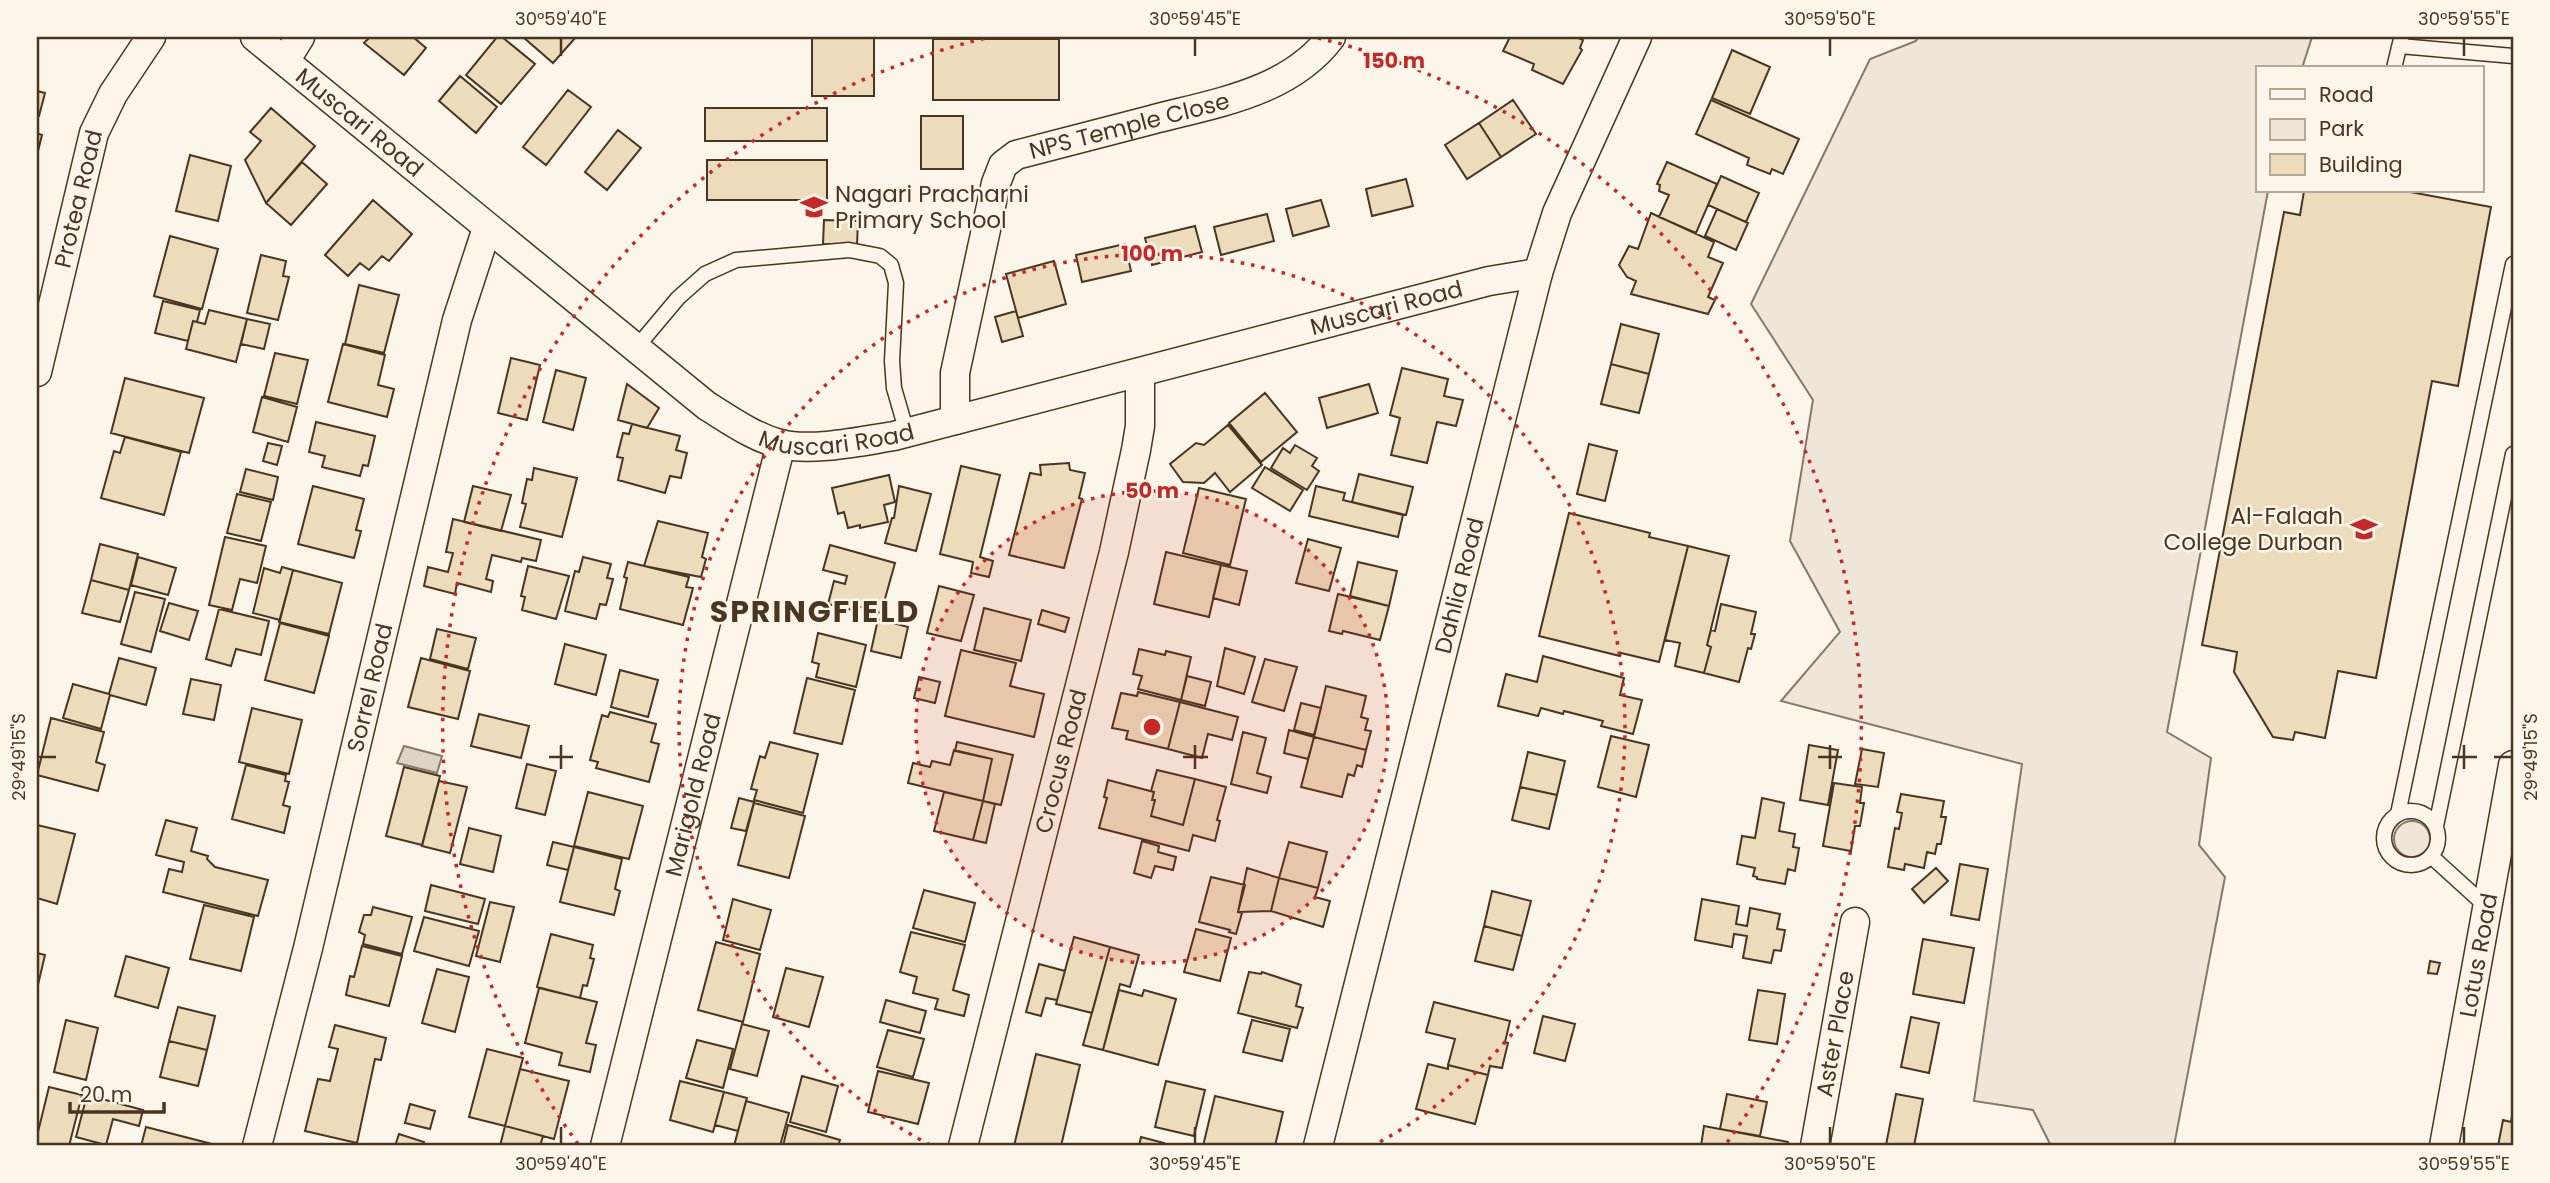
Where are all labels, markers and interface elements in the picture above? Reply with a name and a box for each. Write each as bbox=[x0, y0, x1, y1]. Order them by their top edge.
text: 30°59'40"E bbox=[515, 6, 607, 31]
text: 30°59'45"E bbox=[1149, 6, 1241, 31]
text: 30°59'50"E bbox=[1784, 6, 1876, 31]
text: 30°59'55"E bbox=[2418, 6, 2510, 31]
text: 150 m bbox=[1363, 46, 1425, 75]
street label: Muscari Road bbox=[289, 61, 430, 184]
legend bbox=[2256, 66, 2484, 192]
text: Road bbox=[2319, 80, 2374, 109]
street label: NPS Temple Close bbox=[1026, 85, 1233, 167]
text: Park bbox=[2319, 114, 2364, 143]
street label: Protea Road bbox=[46, 127, 110, 271]
text: Building bbox=[2319, 150, 2403, 179]
place label: Nagari Pracharni Primary School bbox=[835, 178, 1029, 236]
school or university icon: Nagari Pracharni Primary School bbox=[799, 192, 829, 222]
text: 100 m bbox=[1121, 239, 1183, 268]
street label: Muscari Road bbox=[1307, 273, 1466, 343]
street label: Muscari Road bbox=[754, 415, 917, 463]
text: 50 m bbox=[1125, 476, 1179, 505]
place label: Al-Falaah College Durban bbox=[2164, 500, 2343, 558]
street label: Dahlia Road bbox=[1427, 514, 1492, 657]
school or university icon: Al-Falaah College Durban bbox=[2349, 514, 2379, 544]
district label: SPRINGFIELD bbox=[710, 590, 920, 633]
street label: Sorrel Road bbox=[339, 620, 400, 755]
street label: Crocus Road bbox=[1027, 686, 1095, 837]
street label: Marigold Road bbox=[657, 710, 729, 880]
text: 29°49'15"S bbox=[6, 713, 31, 801]
text: 29°49'15"S bbox=[2518, 713, 2543, 801]
centre of rings bbox=[1140, 715, 1164, 739]
street label: Lotus Road bbox=[2452, 890, 2506, 1020]
street label: Aster Place bbox=[1808, 968, 1862, 1099]
scale bar bbox=[70, 1071, 164, 1115]
text: 20 m bbox=[80, 1080, 133, 1109]
text: 30°59'40"E bbox=[515, 1151, 607, 1176]
text: 30°59'45"E bbox=[1149, 1151, 1241, 1176]
text: 30°59'50"E bbox=[1784, 1151, 1876, 1176]
text: 30°59'55"E bbox=[2418, 1151, 2510, 1176]

